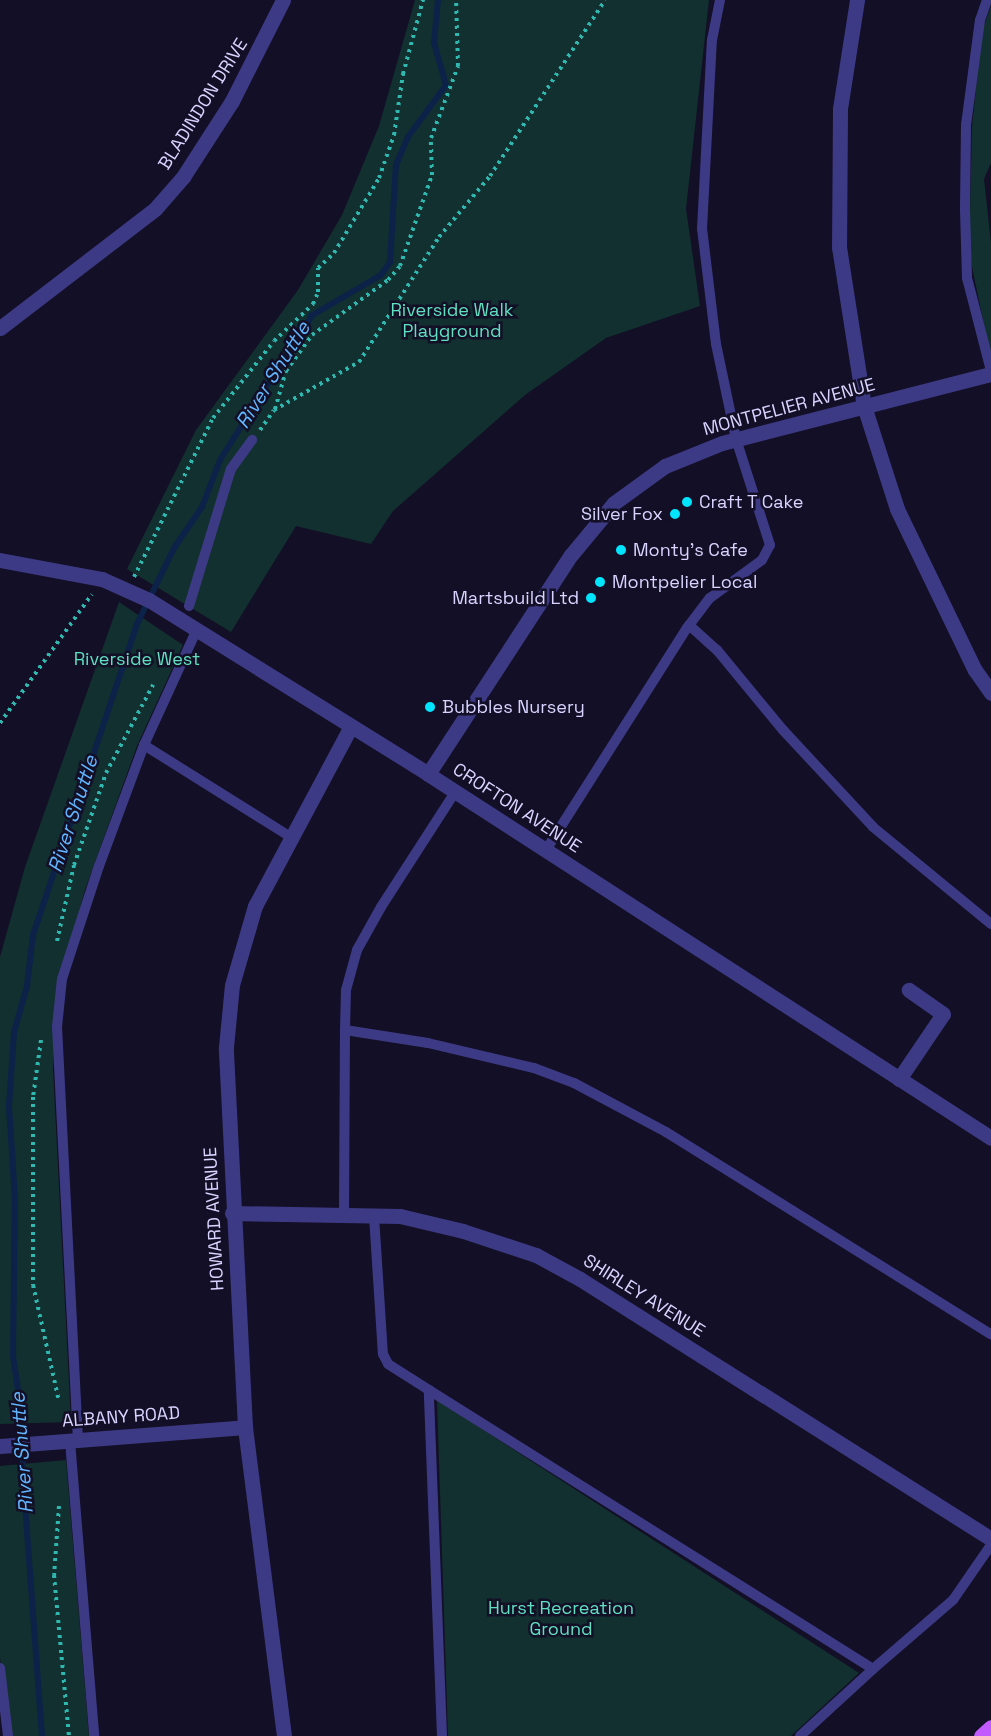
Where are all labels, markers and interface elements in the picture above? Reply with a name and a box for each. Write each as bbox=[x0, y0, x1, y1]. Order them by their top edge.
street label: BLADINDON DRIVE bbox=[154, 34, 252, 174]
park label: Riverside Walk Playground bbox=[390, 300, 514, 342]
water label: River Shuttle bbox=[231, 317, 315, 433]
street label: MONTPELIER AVENUE bbox=[701, 374, 877, 440]
place label: Craft T Cake bbox=[699, 491, 804, 513]
marker: Craft T Cake bbox=[680, 495, 694, 509]
place label: Silver Fox bbox=[581, 503, 663, 525]
marker: Silver Fox bbox=[668, 507, 682, 521]
place label: Monty's Cafe bbox=[633, 539, 748, 561]
marker: Monty's Cafe bbox=[614, 543, 628, 557]
place label: Montpelier Local bbox=[612, 571, 757, 593]
marker: Montpelier Local bbox=[593, 575, 607, 589]
place label: Martsbuild Ltd bbox=[452, 587, 579, 609]
marker: Martsbuild Ltd bbox=[584, 591, 598, 605]
park label: Riverside West bbox=[74, 648, 200, 670]
place label: Bubbles Nursery bbox=[442, 696, 585, 718]
marker: Bubbles Nursery bbox=[423, 700, 437, 714]
water label: River Shuttle bbox=[43, 753, 103, 875]
street label: CROFTON AVENUE bbox=[449, 758, 585, 858]
street label: HOWARD AVENUE bbox=[199, 1147, 229, 1291]
street label: SHIRLEY AVENUE bbox=[579, 1250, 709, 1342]
water label: River Shuttle bbox=[6, 1392, 38, 1514]
street label: ALBANY ROAD bbox=[61, 1402, 181, 1432]
park label: Hurst Recreation Ground bbox=[488, 1598, 634, 1640]

